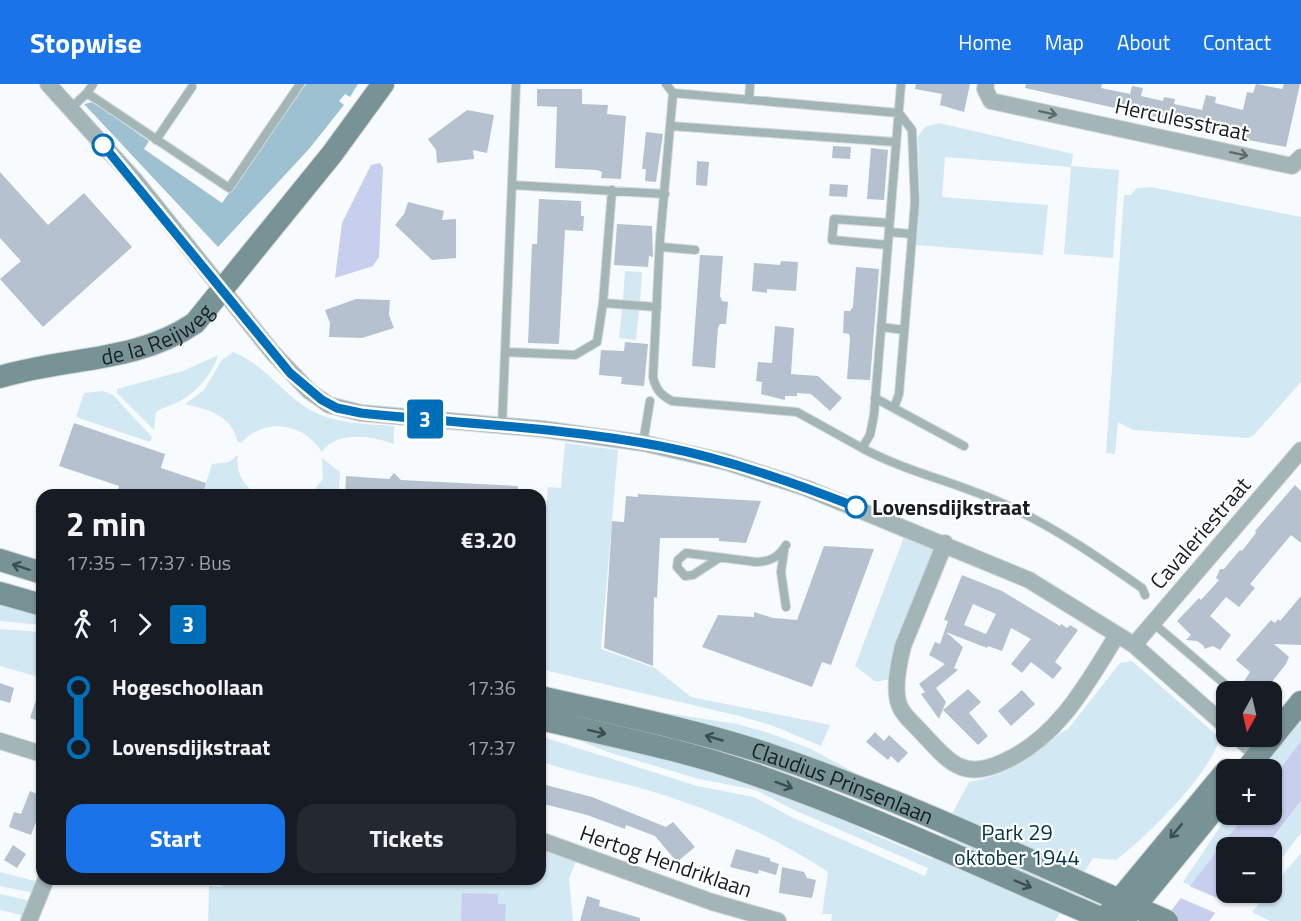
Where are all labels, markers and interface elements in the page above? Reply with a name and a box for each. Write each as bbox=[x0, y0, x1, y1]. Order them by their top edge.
text: Stopwise bbox=[30, 21, 142, 64]
text: Home bbox=[958, 26, 1012, 58]
text: Map bbox=[1045, 26, 1084, 58]
text: About bbox=[1117, 26, 1170, 58]
text: Contact bbox=[1203, 26, 1271, 58]
street label: Herculesstraat bbox=[1112, 88, 1252, 150]
one-way arrow bbox=[1039, 108, 1058, 120]
unlabelled marker bbox=[92, 134, 114, 156]
one-way arrow bbox=[1229, 149, 1248, 161]
street label: de la Reijweg bbox=[98, 296, 222, 374]
line badge: 3 bbox=[406, 400, 444, 438]
text: 3 bbox=[419, 403, 431, 435]
street label: Cavaleriestraat bbox=[1141, 469, 1259, 597]
place label: Lovensdijkstraat bbox=[872, 490, 1030, 524]
marker: Lovensdijkstraat bbox=[845, 496, 867, 518]
text: 2 min bbox=[66, 499, 146, 549]
text: €3.20 bbox=[461, 523, 516, 557]
text: 17:35 – 17:37 · Bus bbox=[66, 547, 231, 578]
one-way arrow bbox=[12, 561, 31, 572]
icon: walk bbox=[66, 608, 99, 641]
icon: forward bbox=[128, 608, 161, 641]
text: 3 bbox=[182, 608, 194, 640]
text: 1 bbox=[108, 609, 119, 640]
text: Hogeschoollaan bbox=[112, 670, 264, 704]
text: 17:36 bbox=[467, 672, 516, 703]
north arrow bbox=[1216, 681, 1282, 747]
map controls bbox=[1216, 681, 1282, 903]
one-way arrow bbox=[587, 727, 606, 738]
text: Lovensdijkstraat bbox=[112, 730, 270, 764]
text: 17:37 bbox=[467, 732, 516, 763]
one-way arrow bbox=[705, 732, 724, 743]
street label: Claudius Prinsenlaan bbox=[747, 733, 939, 833]
button: + bbox=[1216, 759, 1282, 825]
one-way arrow bbox=[775, 781, 793, 792]
button: Start bbox=[66, 804, 285, 873]
button: Tickets bbox=[297, 804, 516, 873]
park label: Park 29 oktober 1944 bbox=[954, 815, 1080, 874]
street label: Hertog Hendriklaan bbox=[575, 816, 757, 906]
one-way arrow bbox=[1169, 823, 1183, 838]
button: − bbox=[1216, 837, 1282, 903]
one-way arrow bbox=[1013, 879, 1031, 891]

